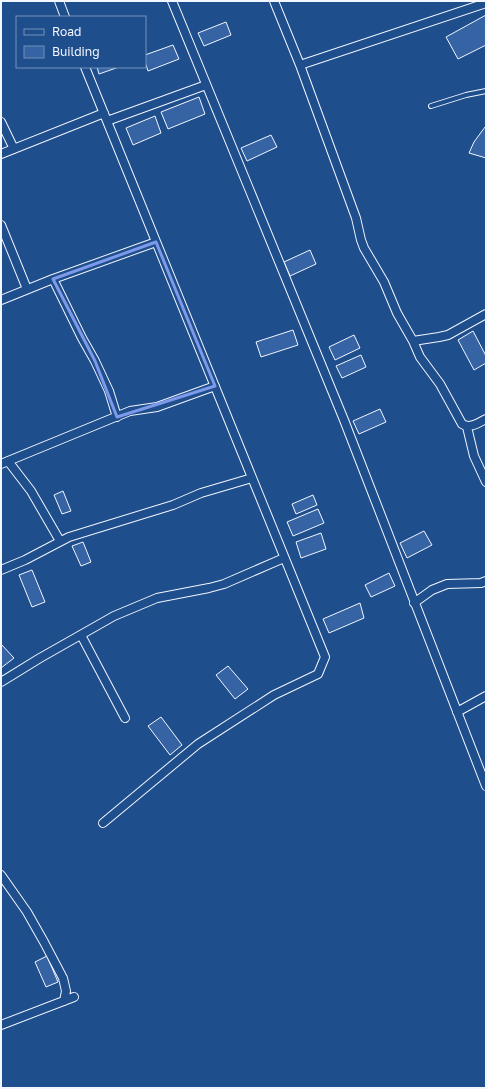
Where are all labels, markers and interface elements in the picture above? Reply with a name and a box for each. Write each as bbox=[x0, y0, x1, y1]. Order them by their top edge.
legend bbox=[16, 16, 146, 68]
text: Road bbox=[52, 24, 81, 39]
text: Building bbox=[52, 44, 100, 59]

